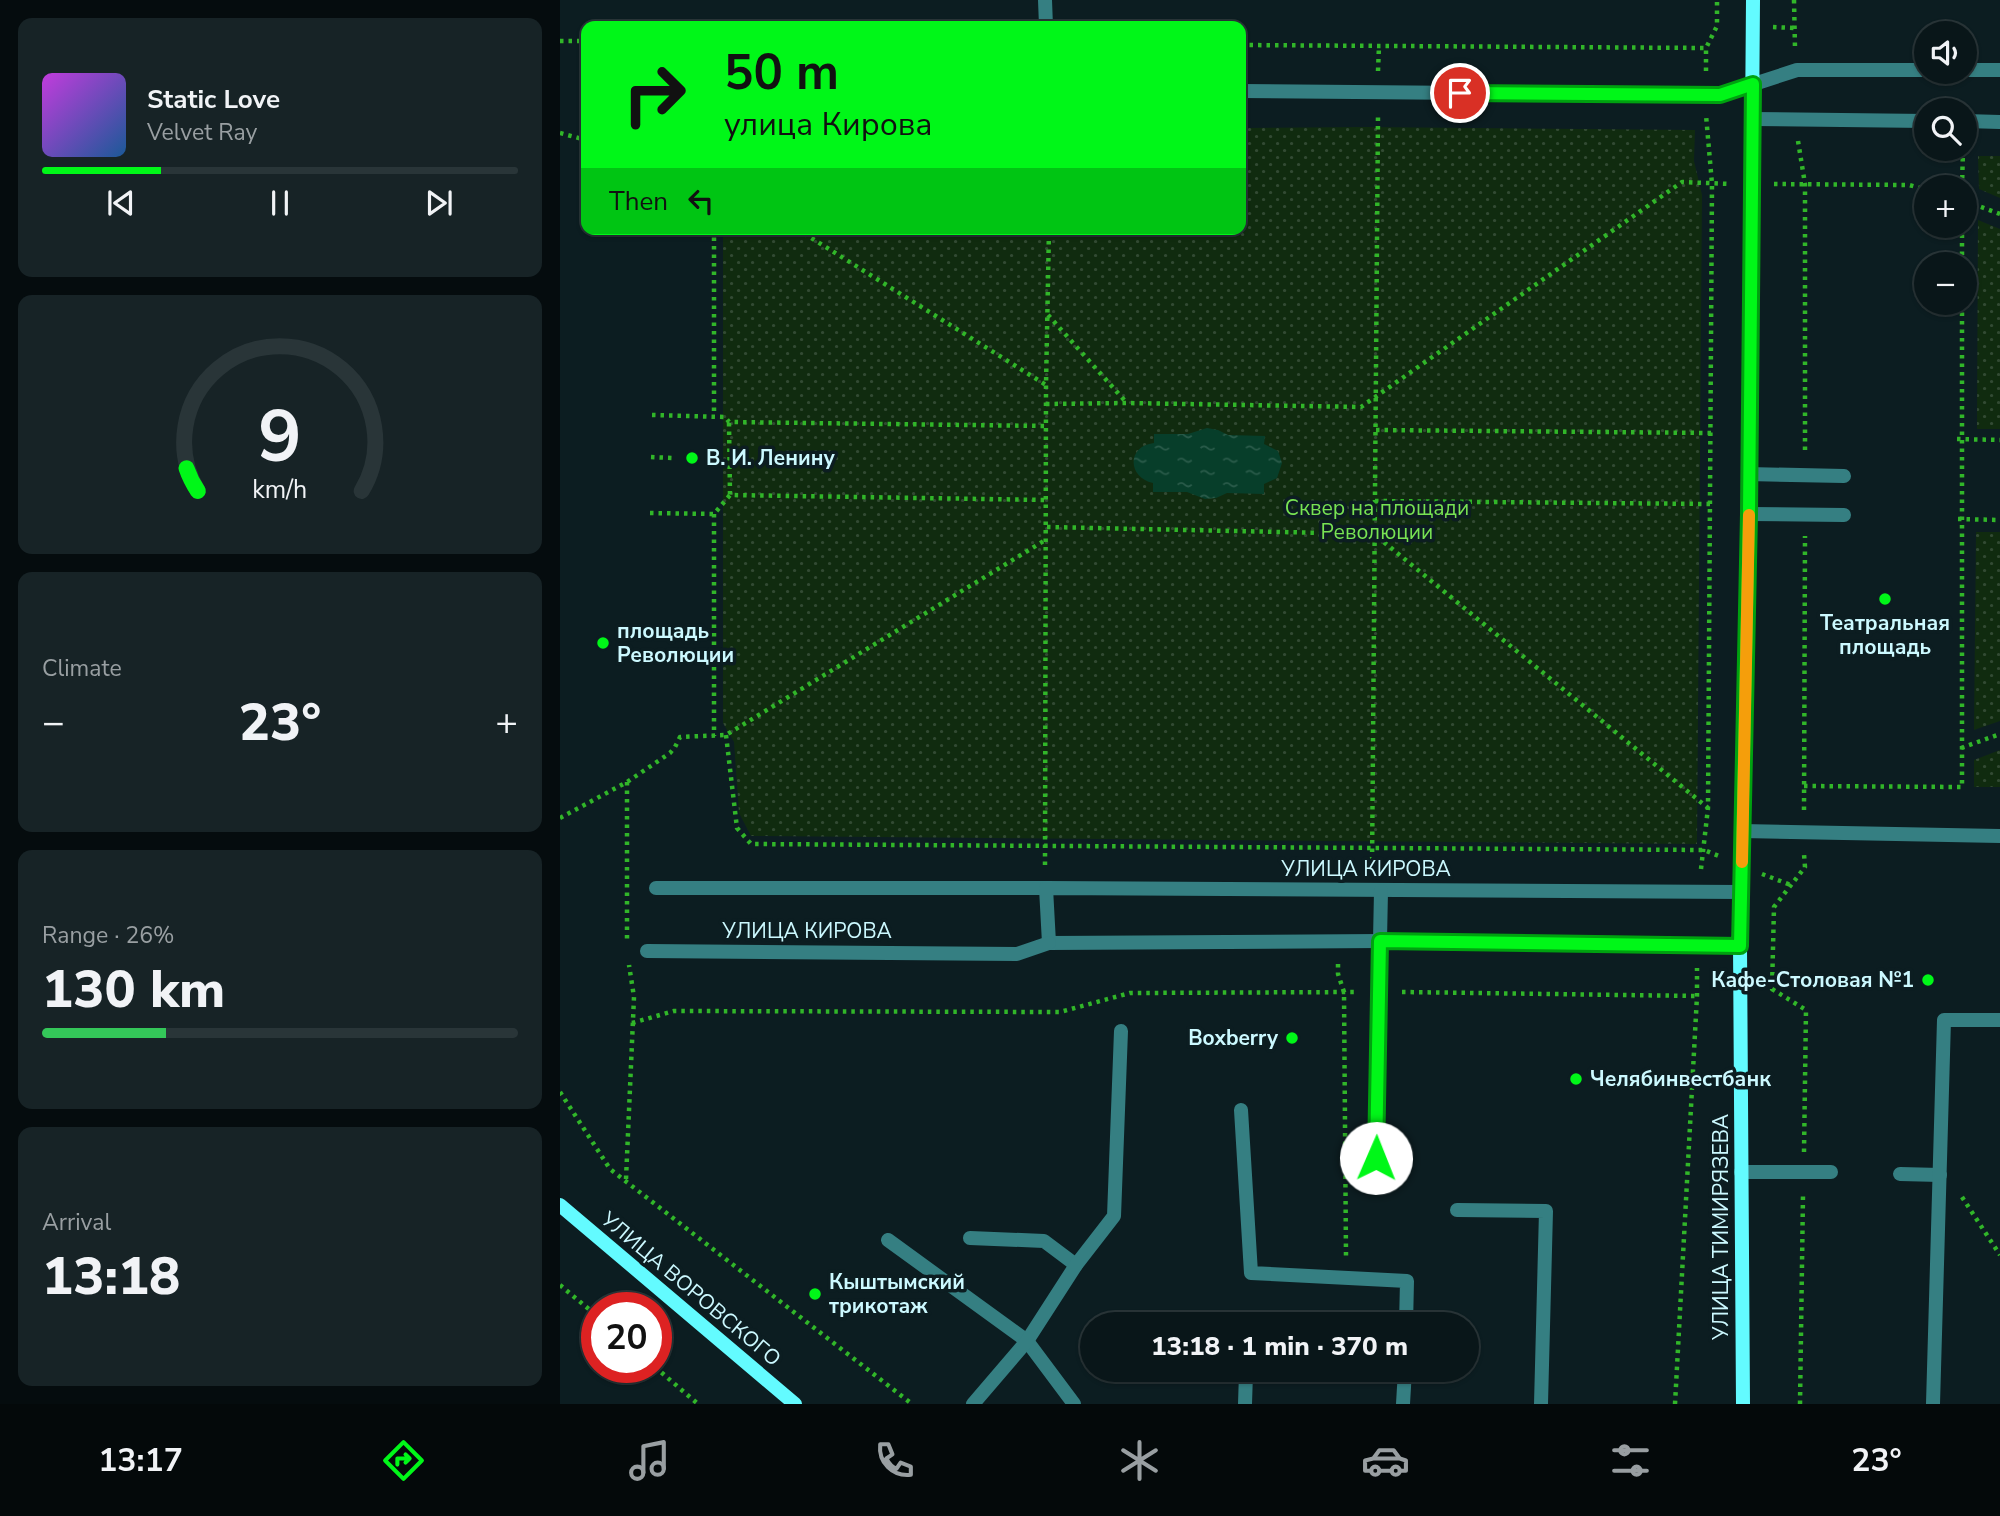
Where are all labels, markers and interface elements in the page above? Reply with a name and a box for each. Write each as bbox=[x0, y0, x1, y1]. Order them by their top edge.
map controls bbox=[1914, 21, 1977, 315]
button: sound bbox=[1914, 21, 1977, 84]
text: 50 m bbox=[724, 39, 839, 106]
icon: right bbox=[609, 49, 700, 140]
pin bbox=[1430, 63, 1490, 123]
icon: arrive bbox=[1441, 74, 1479, 112]
text: Static Love bbox=[147, 82, 280, 117]
button: search bbox=[1914, 98, 1977, 161]
text: улица Кирова bbox=[724, 103, 933, 146]
text: Velvet Ray bbox=[147, 117, 257, 148]
button: + bbox=[1914, 175, 1977, 238]
icon: left bbox=[682, 182, 720, 220]
icon: previous bbox=[102, 184, 140, 222]
icon: pause bbox=[261, 184, 299, 222]
icon: next bbox=[420, 184, 458, 222]
text: Then bbox=[609, 184, 668, 219]
button: − bbox=[1914, 252, 1977, 315]
text: 9 bbox=[258, 387, 302, 487]
place label: В. И. Ленину bbox=[706, 444, 835, 472]
marker: В. И. Ленину bbox=[684, 450, 700, 466]
text: km/h bbox=[252, 473, 308, 507]
park label: Сквер на площади Революции bbox=[1285, 494, 1469, 546]
marker: Театральная площадь bbox=[1877, 591, 1893, 607]
place label: Театральная площадь bbox=[1820, 609, 1950, 661]
place label: площадь Революции bbox=[617, 617, 734, 669]
marker: площадь Революции bbox=[595, 635, 611, 651]
text: Climate bbox=[42, 653, 122, 684]
text: 23° bbox=[239, 687, 321, 758]
text: − bbox=[42, 697, 65, 748]
text: + bbox=[495, 697, 518, 748]
street label: УЛИЦА КИРОВА bbox=[1280, 855, 1451, 883]
street label: УЛИЦА КИРОВА bbox=[721, 917, 892, 945]
text: Range · 26% bbox=[42, 920, 174, 951]
text: 130 km bbox=[42, 954, 225, 1025]
place label: Кафе-Столовая №1 bbox=[1711, 966, 1914, 994]
marker: Кафе-Столовая №1 bbox=[1920, 972, 1936, 988]
place label: Boxberry bbox=[1188, 1024, 1279, 1052]
marker: Boxberry bbox=[1284, 1030, 1300, 1046]
place label: Челябинвестбанк bbox=[1590, 1065, 1771, 1093]
marker: Челябинвестбанк bbox=[1568, 1071, 1584, 1087]
street label: УЛИЦА ТИМИРЯЗЕВА bbox=[1707, 1114, 1735, 1341]
position arrow bbox=[1339, 1121, 1413, 1195]
street label: УЛИЦА ВОРОВСКОГО bbox=[594, 1205, 787, 1373]
text: Arrival bbox=[42, 1207, 111, 1238]
text: 13:18 bbox=[42, 1241, 180, 1312]
place label: Кыштымский трикотаж bbox=[829, 1268, 965, 1320]
marker: Кыштымский трикотаж bbox=[807, 1286, 823, 1302]
speed limit sign: 20 bbox=[581, 1292, 672, 1383]
text: 13:18 · 1 min · 370 m bbox=[1151, 1329, 1408, 1364]
icon: directions bbox=[379, 1436, 428, 1485]
icon: music bbox=[625, 1436, 674, 1485]
icon: phone bbox=[870, 1436, 919, 1485]
icon: climate bbox=[1115, 1436, 1164, 1485]
icon: car bbox=[1361, 1436, 1410, 1485]
icon: filters bbox=[1606, 1436, 1655, 1485]
text: 13:17 bbox=[98, 1439, 183, 1482]
text: 23° bbox=[1851, 1439, 1902, 1482]

